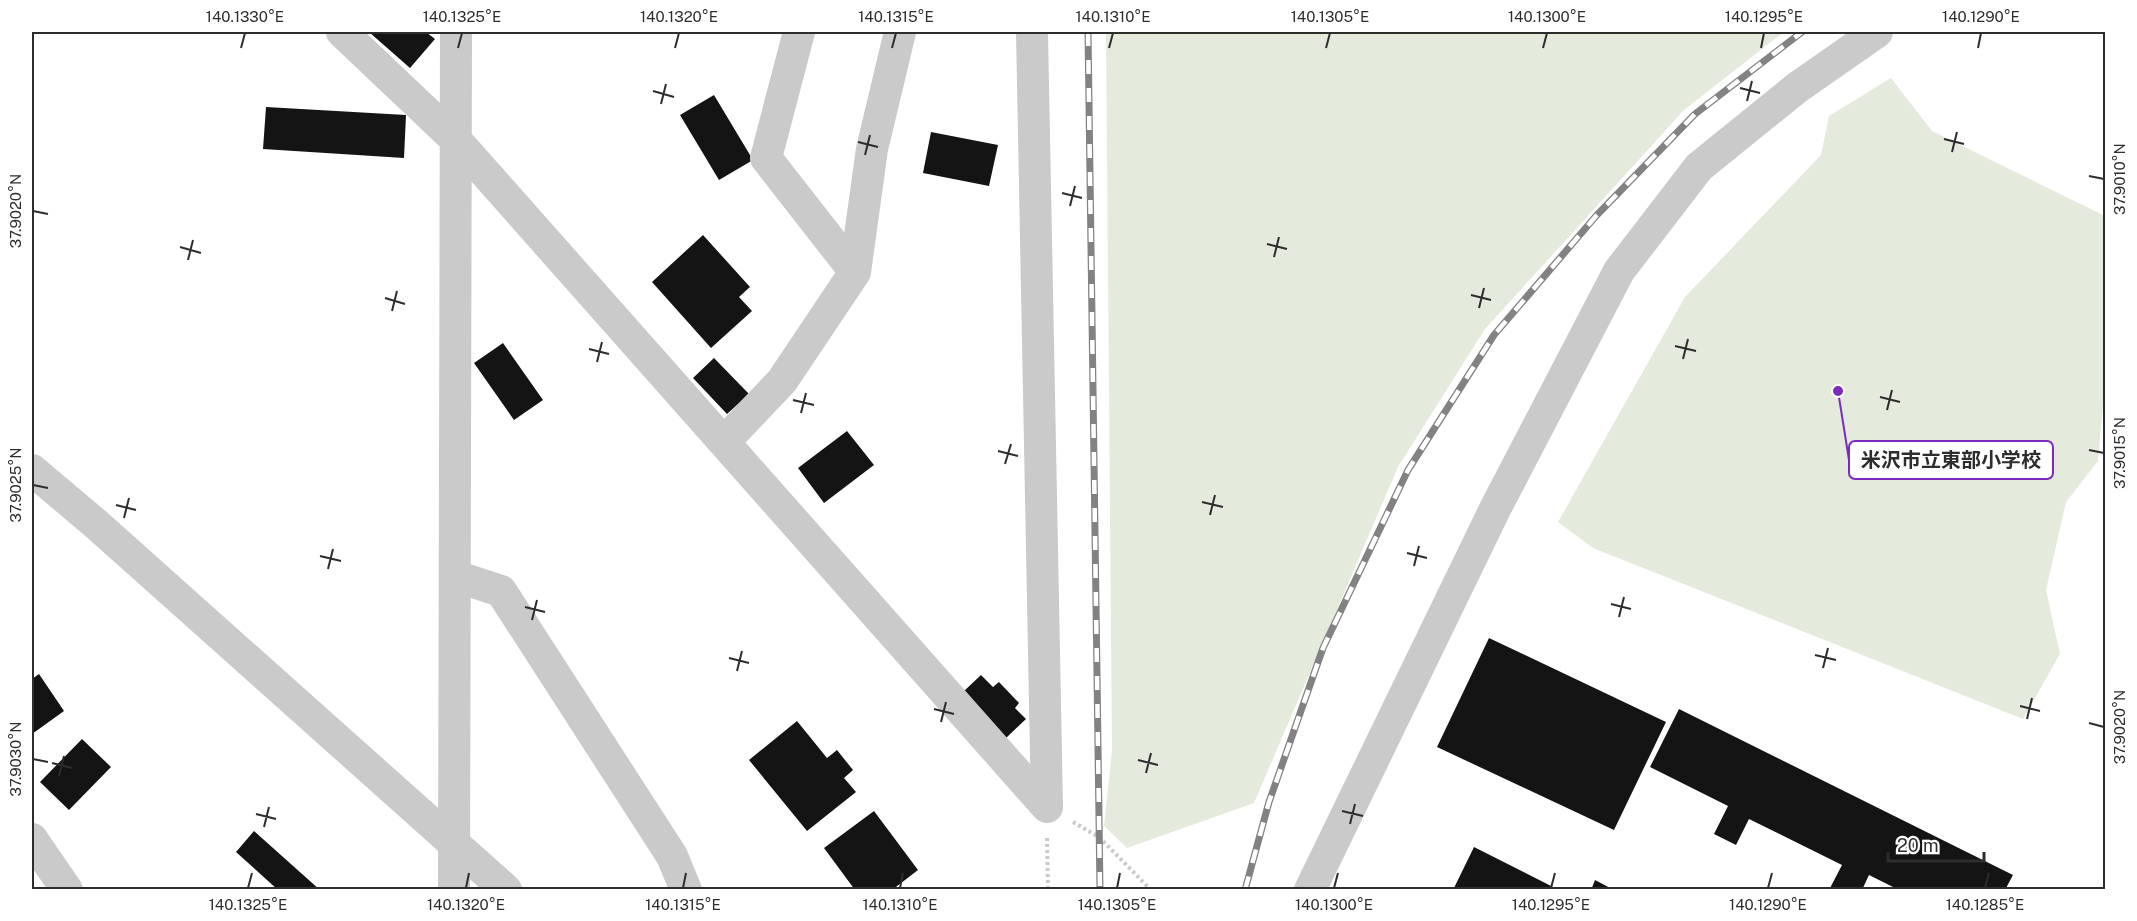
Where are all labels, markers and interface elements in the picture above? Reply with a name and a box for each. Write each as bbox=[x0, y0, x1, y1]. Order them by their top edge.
text: 140.1330°E bbox=[206, 8, 284, 25]
text: 140.1325°E bbox=[423, 8, 501, 25]
text: 140.1320°E bbox=[640, 8, 718, 25]
text: 140.1315°E bbox=[858, 8, 934, 25]
text: 140.1310°E bbox=[1075, 8, 1151, 25]
text: 140.1305°E bbox=[1291, 8, 1369, 25]
text: 140.1300°E bbox=[1508, 8, 1586, 25]
text: 140.1295°E bbox=[1725, 8, 1803, 25]
text: 140.1290°E bbox=[1942, 8, 2020, 25]
text: 37.9010°N bbox=[2111, 143, 2128, 215]
text: 37.9020°N bbox=[7, 174, 24, 248]
text: 37.9015°N bbox=[2111, 417, 2128, 489]
callout: 米沢市立東部小学校 bbox=[1849, 441, 2053, 479]
text: 37.9025°N bbox=[7, 448, 24, 523]
text: 米沢市立東部小学校 bbox=[1861, 448, 2041, 472]
text: 37.9020°N bbox=[2111, 690, 2128, 764]
text: 37.9030°N bbox=[7, 722, 24, 796]
scale bar bbox=[1888, 825, 1984, 863]
text: 20 m bbox=[1897, 835, 1939, 856]
text: 140.1325°E bbox=[209, 896, 287, 913]
text: 140.1320°E bbox=[427, 896, 505, 913]
text: 140.1315°E bbox=[645, 896, 721, 913]
text: 140.1310°E bbox=[862, 896, 938, 913]
text: 140.1305°E bbox=[1078, 896, 1156, 913]
text: 140.1300°E bbox=[1295, 896, 1373, 913]
text: 140.1295°E bbox=[1512, 896, 1590, 913]
text: 140.1290°E bbox=[1729, 896, 1807, 913]
text: 140.1285°E bbox=[1946, 896, 2024, 913]

